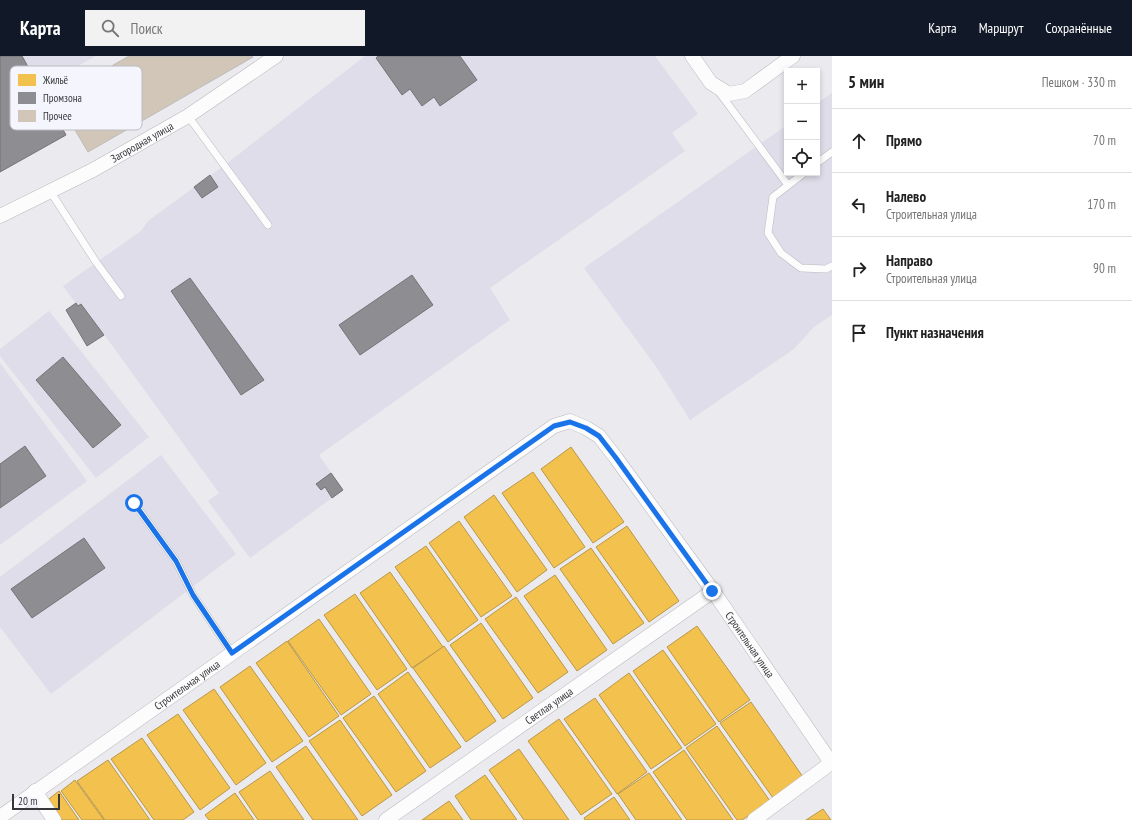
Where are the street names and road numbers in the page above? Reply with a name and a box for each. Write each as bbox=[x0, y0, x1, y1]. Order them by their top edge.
street label: Загородная улица bbox=[108, 119, 176, 166]
street label: Строительная улица bbox=[722, 609, 777, 680]
street label: Строительная улица bbox=[152, 657, 223, 713]
street label: Светлая улица bbox=[522, 684, 576, 727]

